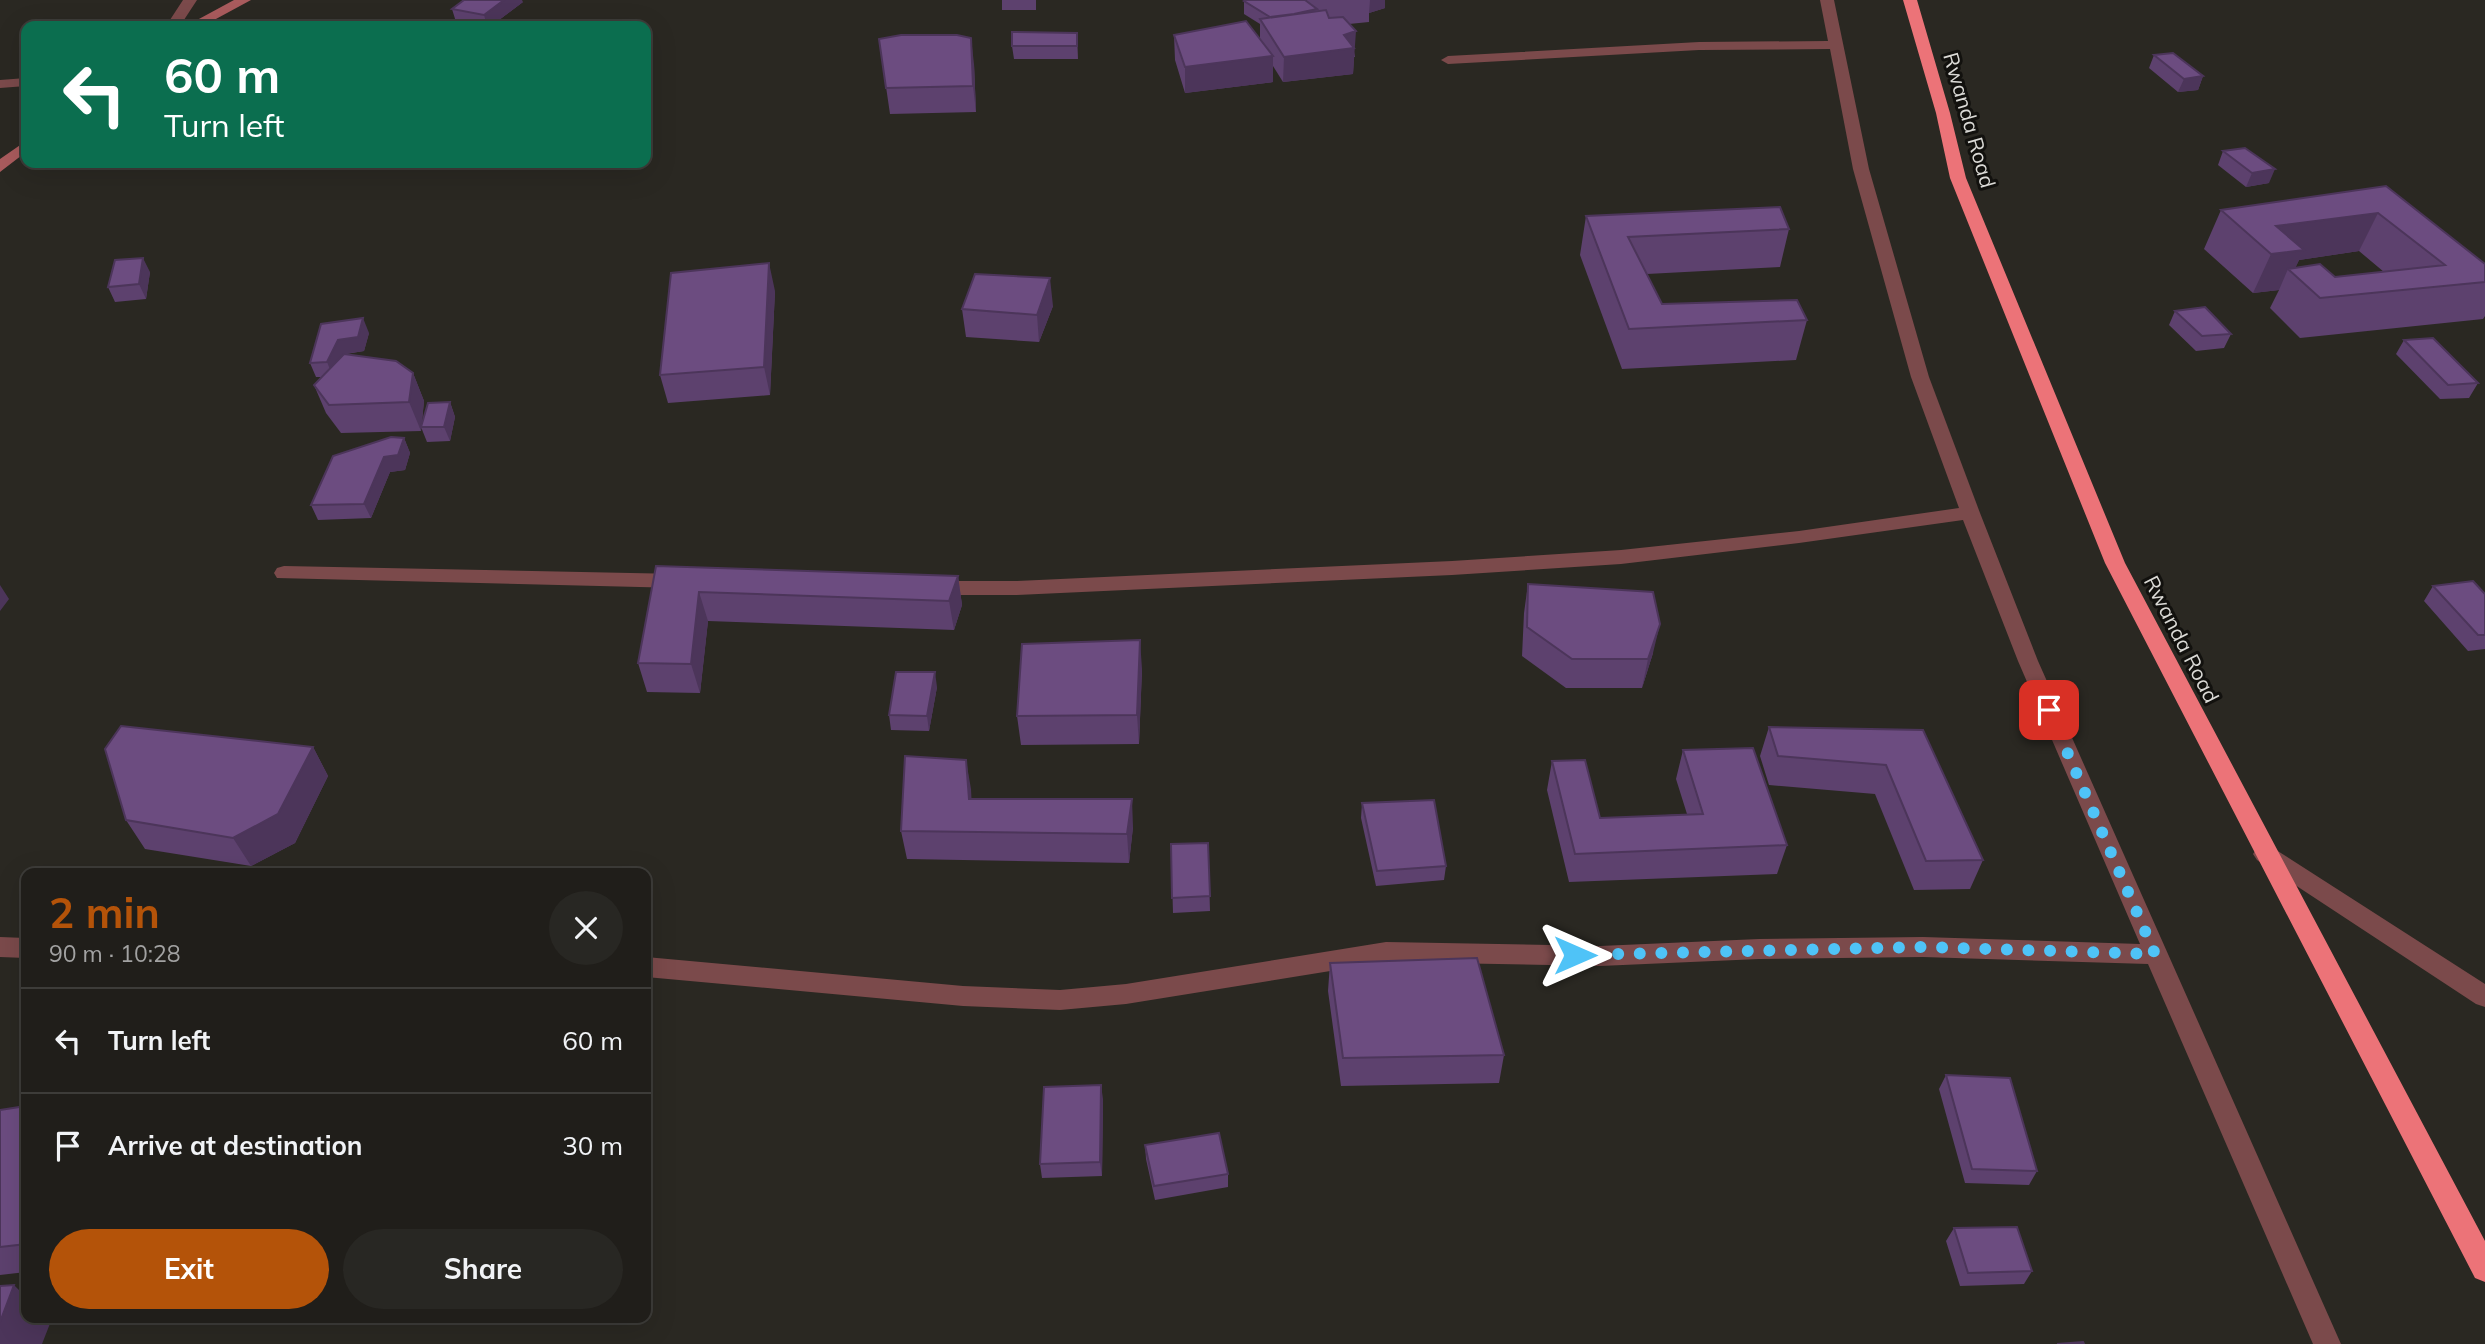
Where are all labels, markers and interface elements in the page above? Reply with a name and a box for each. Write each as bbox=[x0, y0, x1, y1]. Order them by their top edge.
text: 60 m bbox=[164, 44, 280, 105]
icon: left bbox=[49, 49, 140, 140]
street label: Rwanda Road bbox=[1938, 49, 2002, 191]
text: Turn left bbox=[164, 105, 284, 145]
street label: Rwanda Road bbox=[2139, 571, 2225, 707]
pin bbox=[2019, 680, 2079, 740]
icon: arrive bbox=[2030, 691, 2068, 729]
text: 2 min bbox=[49, 886, 160, 939]
button: close bbox=[549, 891, 623, 965]
position arrow bbox=[1538, 918, 1612, 992]
text: 90 m · 10:28 bbox=[49, 939, 181, 968]
icon: left bbox=[49, 1022, 87, 1060]
text: Turn left bbox=[108, 1024, 210, 1057]
text: 60 m bbox=[562, 1024, 623, 1057]
icon: arrive bbox=[49, 1127, 87, 1165]
text: Arrive at destination bbox=[108, 1129, 363, 1162]
text: 30 m bbox=[562, 1129, 623, 1162]
button: Exit bbox=[49, 1229, 329, 1309]
button: Share bbox=[343, 1229, 623, 1309]

